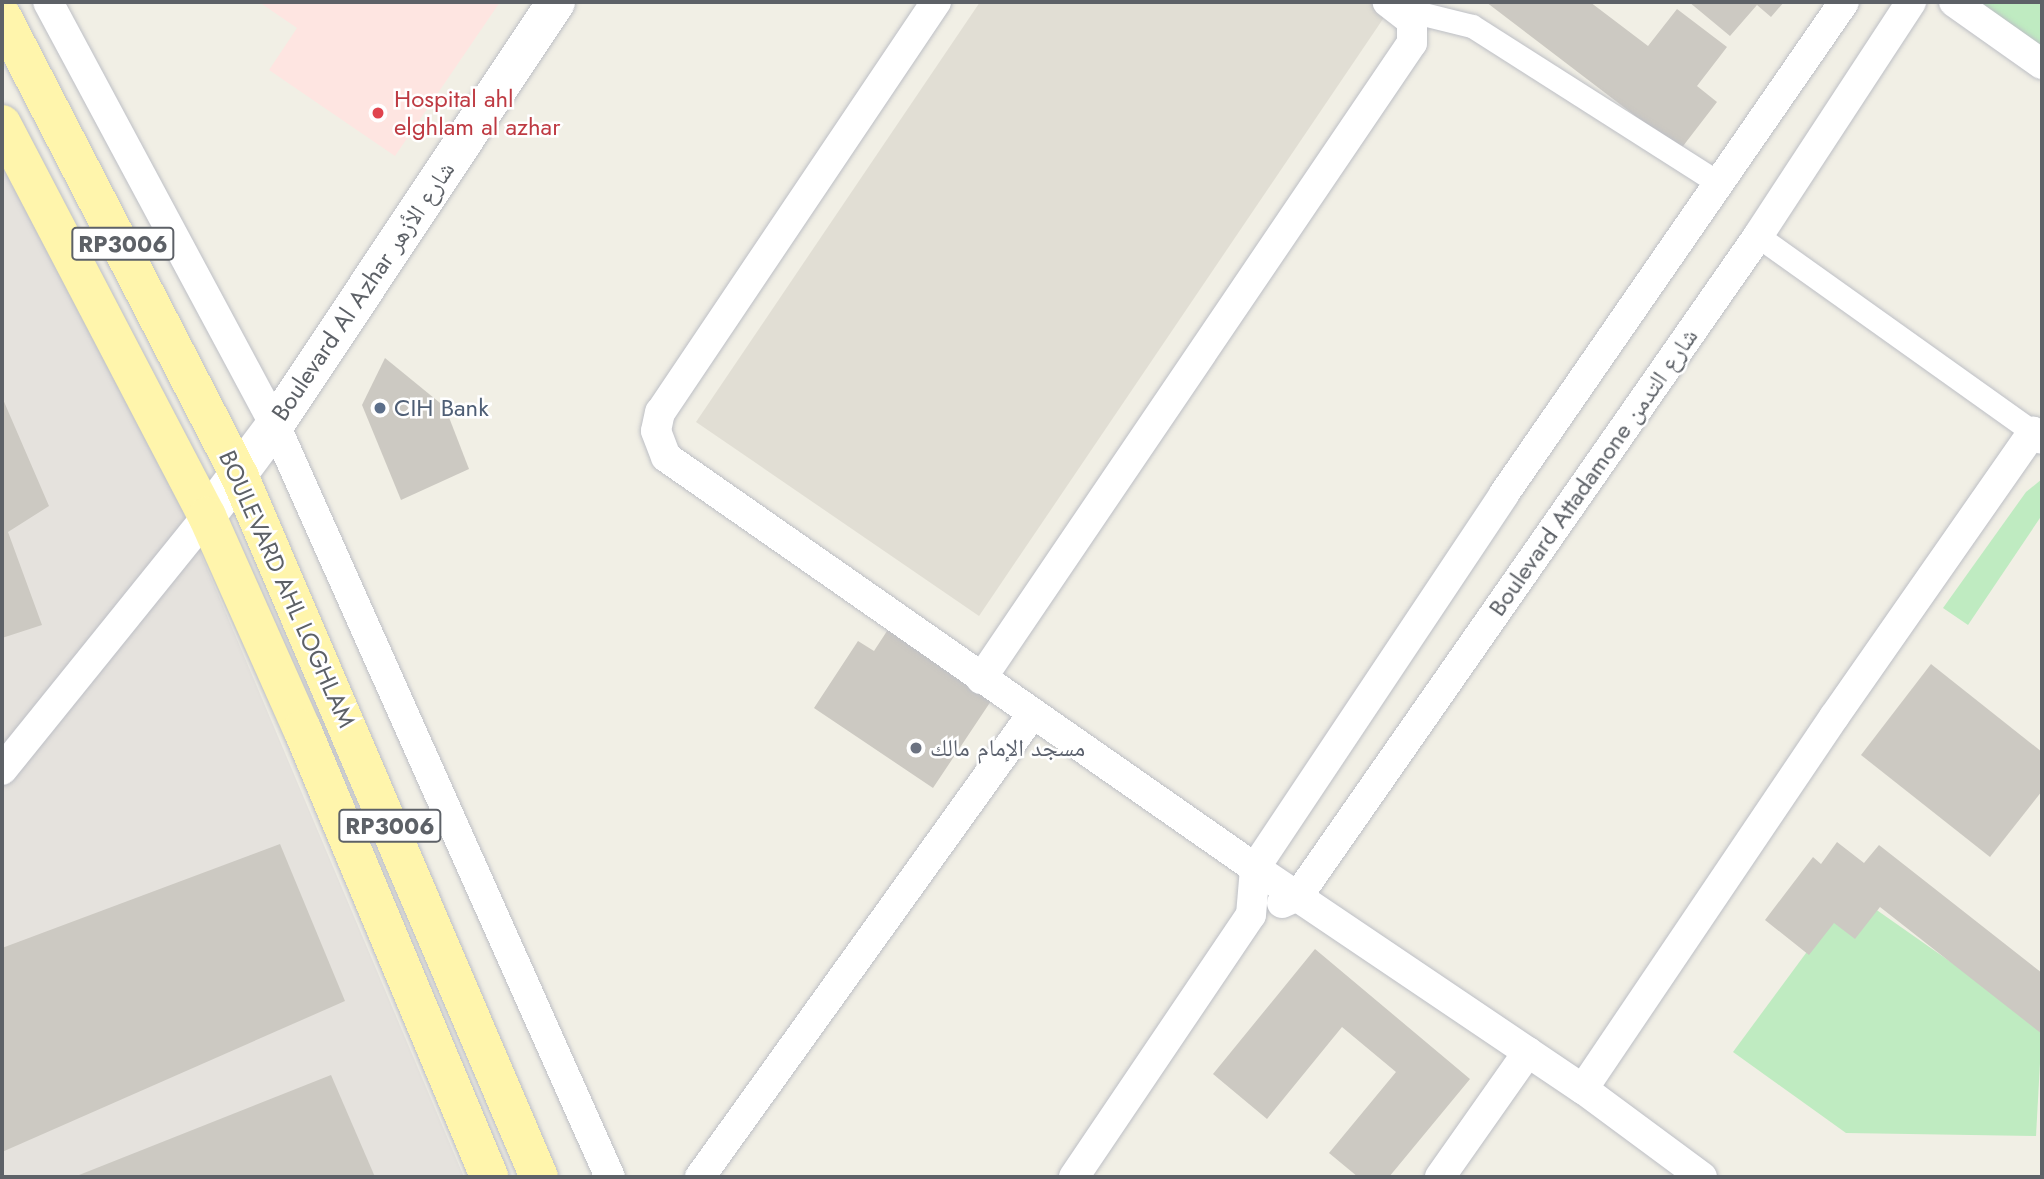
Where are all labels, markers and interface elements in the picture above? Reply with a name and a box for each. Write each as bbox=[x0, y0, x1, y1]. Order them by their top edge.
place label: Hospital ahl elghlam al azhar bbox=[394, 85, 560, 141]
marker: Hospital ahl elghlam al azhar bbox=[368, 103, 388, 123]
street label: Boulevard Al Azhar شارع الأزهر bbox=[265, 156, 461, 426]
road number: RP3006 bbox=[71, 224, 176, 264]
street label: Boulevard Attadamone شارع التدمن bbox=[1482, 323, 1704, 621]
place label: CIH Bank bbox=[394, 394, 489, 422]
marker: CIH Bank bbox=[372, 400, 388, 416]
street label: BOULEVARD AHL LOGHLAM bbox=[213, 446, 361, 732]
place label: مسجد الإمام مالك bbox=[930, 734, 1085, 762]
marker: مسجد الإمام مالك bbox=[908, 740, 924, 756]
road number: RP3006 bbox=[338, 806, 442, 846]

